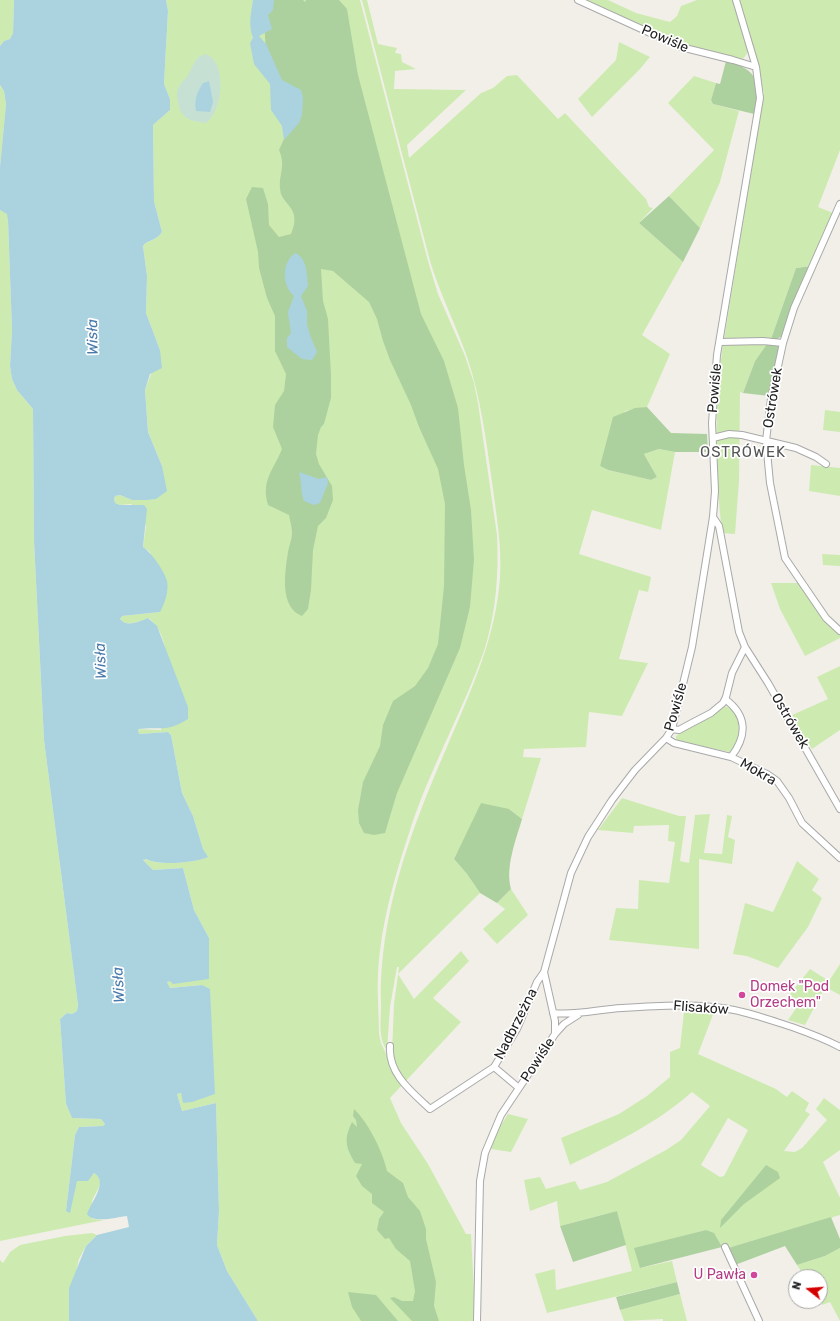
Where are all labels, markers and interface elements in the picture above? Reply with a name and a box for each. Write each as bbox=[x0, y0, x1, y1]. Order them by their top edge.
street label: Powiśle bbox=[639, 22, 691, 56]
water label: Wisła bbox=[84, 319, 102, 355]
street label: Powiśle bbox=[704, 362, 726, 414]
street label: Ostrówek bbox=[760, 366, 786, 430]
district label: OSTRÓWEK bbox=[700, 444, 786, 462]
water label: Wisła bbox=[91, 643, 111, 679]
street label: Powiśle bbox=[661, 681, 691, 733]
street label: Ostrówek bbox=[767, 690, 813, 752]
street label: Mokra bbox=[737, 755, 779, 789]
water label: Wisła bbox=[109, 967, 129, 1003]
place label: Domek "Pod Orzechem" bbox=[750, 979, 829, 1012]
street label: Nadbrzeżna bbox=[491, 986, 541, 1062]
marker: Domek "Pod Orzechem" bbox=[737, 990, 747, 1000]
street label: Flisaków bbox=[673, 998, 729, 1018]
street label: Powiśle bbox=[517, 1035, 559, 1085]
place label: U Pawła bbox=[693, 1267, 746, 1283]
north arrow bbox=[788, 1269, 828, 1309]
marker: U Pawła bbox=[749, 1270, 759, 1280]
text: N bbox=[790, 1280, 804, 1291]

